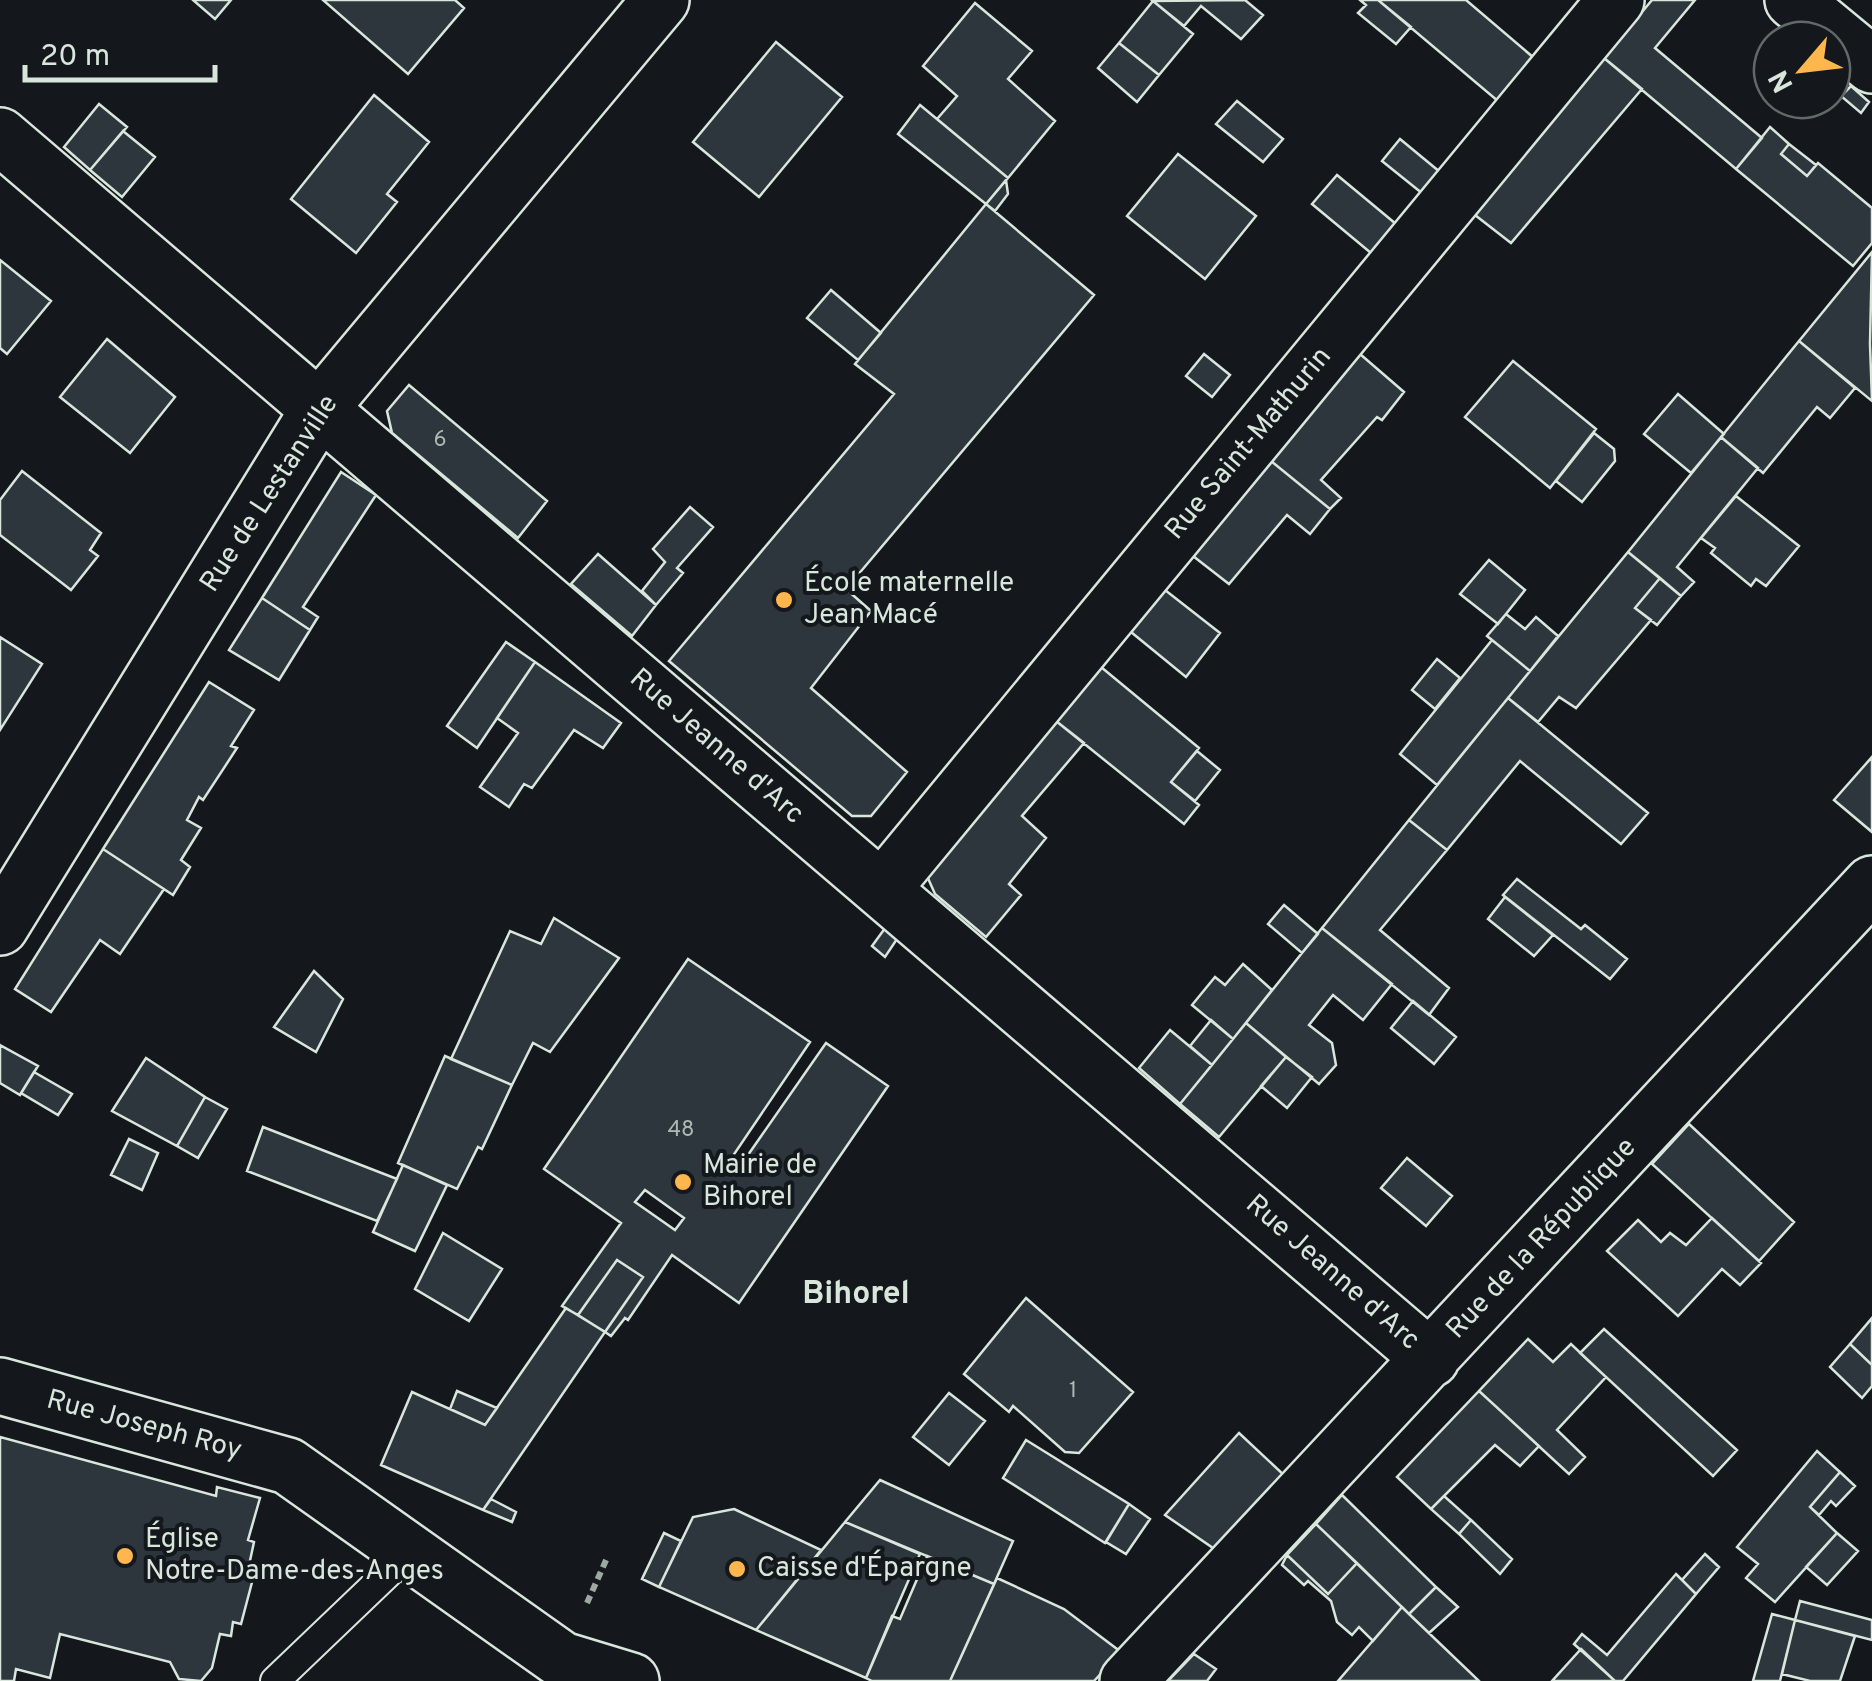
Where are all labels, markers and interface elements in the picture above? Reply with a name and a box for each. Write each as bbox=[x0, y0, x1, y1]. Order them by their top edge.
scale bar bbox=[25, 20, 215, 82]
north arrow bbox=[1752, 20, 1852, 120]
text: 20 m bbox=[40, 39, 110, 76]
text: N bbox=[1762, 63, 1803, 98]
street label: Rue Saint-Mathurin bbox=[1158, 340, 1340, 548]
street label: Rue de Lestanville bbox=[193, 388, 347, 600]
house number: 6 bbox=[433, 427, 447, 454]
place label: École maternelle Jean Macé bbox=[804, 564, 1014, 634]
marker: École maternelle Jean Macé bbox=[773, 589, 795, 611]
street label: Rue Jeanne d'Arc bbox=[621, 661, 811, 833]
house number: 48 bbox=[667, 1117, 695, 1144]
street label: Rue de la République bbox=[1439, 1131, 1645, 1347]
place label: Mairie de Bihorel bbox=[703, 1148, 817, 1216]
marker: Mairie de Bihorel bbox=[672, 1171, 694, 1193]
street label: Rue Jeanne d'Arc bbox=[1237, 1187, 1427, 1359]
district label: Bihorel bbox=[802, 1275, 910, 1315]
house number: 1 bbox=[1069, 1378, 1077, 1405]
street label: Rue Joseph Roy bbox=[42, 1383, 246, 1469]
place label: Église Notre-Dame-des-Anges bbox=[145, 1520, 444, 1590]
marker: Église Notre-Dame-des-Anges bbox=[114, 1545, 136, 1567]
place label: Caisse d'Épargne bbox=[757, 1549, 972, 1587]
marker: Caisse d'Épargne bbox=[726, 1558, 748, 1580]

